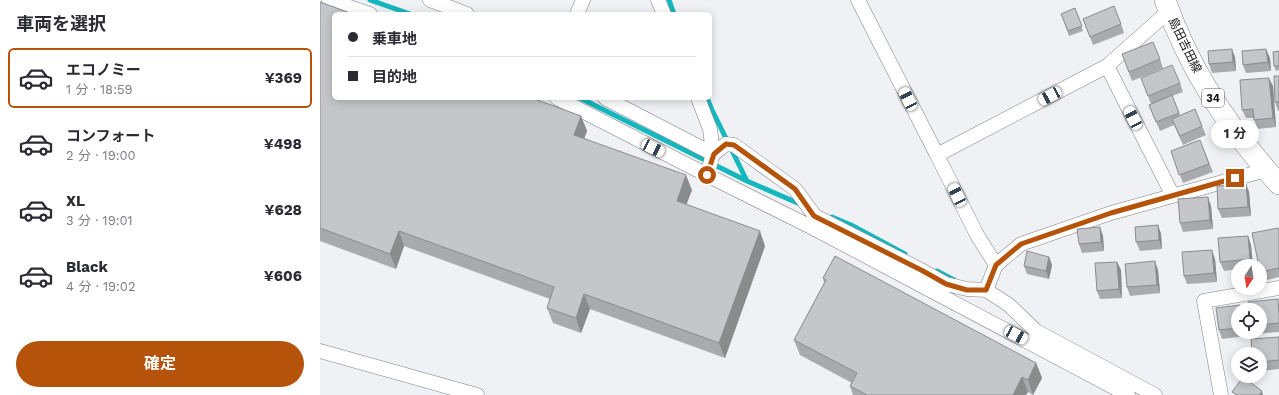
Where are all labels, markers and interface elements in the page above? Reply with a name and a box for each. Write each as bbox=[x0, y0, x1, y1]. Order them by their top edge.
text: 車両を選択 bbox=[16, 13, 106, 34]
street label: 島田吉田線 bbox=[1166, 15, 1204, 75]
text: 乗車地 bbox=[372, 30, 417, 48]
icon: car bbox=[18, 60, 54, 96]
text: エコノミー bbox=[66, 61, 141, 79]
text: 目的地 bbox=[372, 68, 417, 86]
text: ¥369 bbox=[265, 69, 302, 87]
text: 1 分 · 18:59 bbox=[66, 82, 133, 97]
car bbox=[1037, 85, 1063, 107]
car bbox=[897, 86, 919, 112]
road number: 34 bbox=[1202, 89, 1224, 107]
car bbox=[1122, 105, 1144, 131]
callout: 1 分 bbox=[1211, 120, 1259, 148]
icon: car bbox=[18, 126, 54, 162]
text: 1 分 bbox=[1224, 126, 1246, 141]
text: コンフォート bbox=[66, 127, 156, 145]
text: ¥498 bbox=[264, 135, 302, 153]
car bbox=[640, 137, 666, 159]
text: 2 分 · 19:00 bbox=[66, 148, 136, 163]
route start bbox=[698, 166, 716, 184]
route end bbox=[1226, 169, 1244, 187]
car bbox=[946, 182, 968, 208]
icon: car bbox=[18, 192, 54, 228]
text: XL bbox=[66, 192, 85, 210]
text: ¥628 bbox=[264, 201, 302, 219]
text: 3 分 · 19:01 bbox=[66, 213, 133, 228]
icon: car bbox=[18, 258, 54, 294]
text: Black bbox=[66, 258, 108, 276]
north arrow bbox=[1231, 259, 1267, 295]
map controls bbox=[1231, 259, 1267, 383]
text: ¥606 bbox=[264, 267, 302, 285]
text: 4 分 · 19:02 bbox=[66, 279, 136, 294]
button: locate bbox=[1231, 303, 1267, 339]
car bbox=[1003, 324, 1029, 346]
button: 確定 bbox=[16, 341, 304, 387]
button: layers bbox=[1231, 347, 1267, 383]

